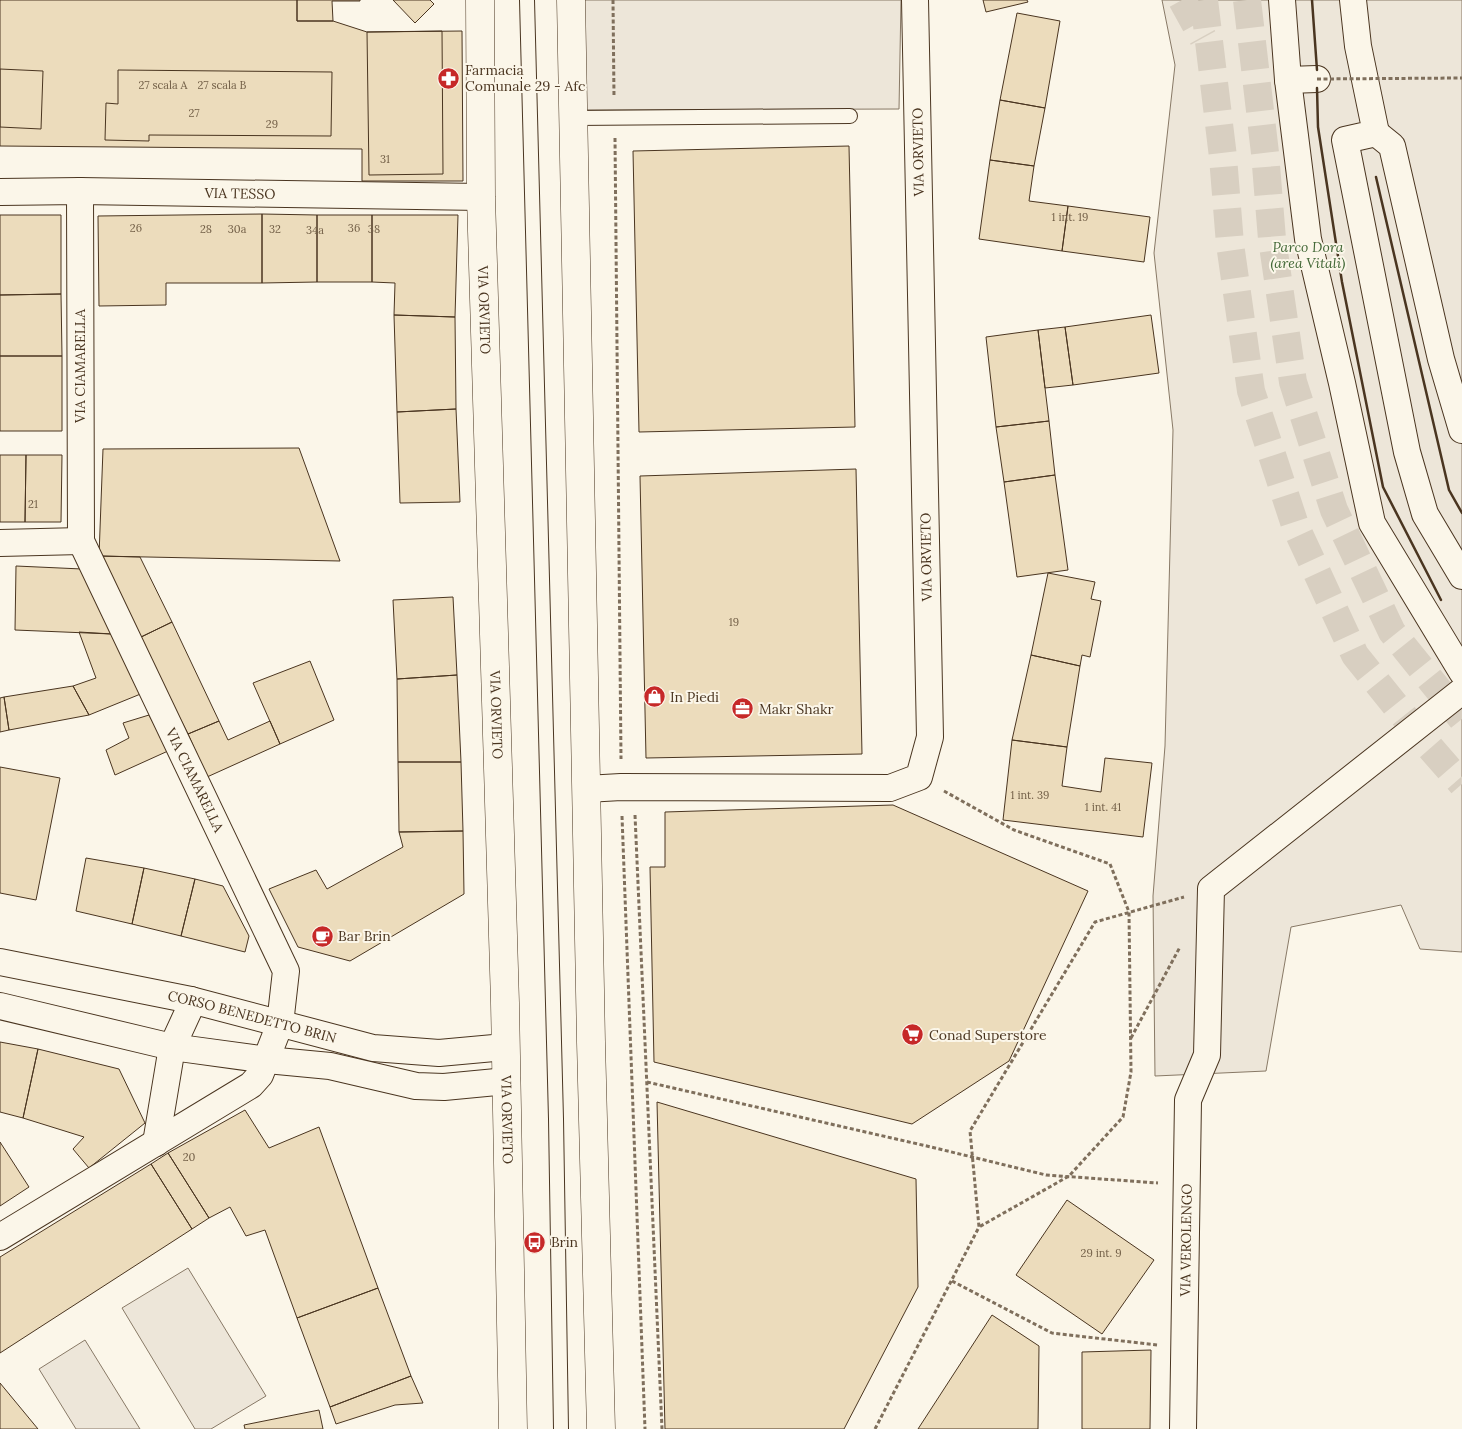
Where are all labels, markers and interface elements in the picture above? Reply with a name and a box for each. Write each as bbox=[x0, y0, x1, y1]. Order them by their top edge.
place label: Farmacia Comunale 29 - Afc bbox=[465, 61, 585, 95]
pharmacy icon: Farmacia Comunale 29 - Afc bbox=[437, 66, 461, 90]
house number: 27 scala A bbox=[139, 78, 189, 92]
house number: 27 scala B bbox=[198, 78, 247, 92]
house number: 27 bbox=[189, 106, 199, 120]
street label: VIA ORVIETO bbox=[908, 108, 928, 197]
house number: 29 bbox=[266, 117, 278, 131]
house number: 31 bbox=[380, 152, 390, 166]
street label: VIA TESSO bbox=[203, 184, 276, 203]
house number: 1 int. 19 bbox=[1052, 210, 1088, 224]
house number: 26 bbox=[130, 221, 142, 235]
house number: 36 bbox=[348, 221, 360, 235]
house number: 28 bbox=[200, 222, 212, 236]
house number: 30a bbox=[228, 222, 247, 236]
house number: 32 bbox=[269, 222, 281, 236]
house number: 38 bbox=[368, 222, 380, 236]
house number: 34a bbox=[306, 223, 324, 237]
park label: Parco Dora (area Vitali) bbox=[1271, 238, 1345, 272]
street label: VIA ORVIETO bbox=[474, 264, 495, 355]
street label: VIA CIAMARELLA bbox=[71, 309, 89, 424]
house number: 21 bbox=[28, 497, 38, 511]
street label: VIA ORVIETO bbox=[916, 513, 936, 602]
house number: 19 bbox=[729, 615, 739, 629]
street label: VIA ORVIETO bbox=[486, 669, 507, 759]
shop icon: In Piedi bbox=[642, 685, 666, 709]
place label: In Piedi bbox=[670, 688, 719, 706]
office icon: Makr Shakr bbox=[731, 697, 755, 721]
place label: Makr Shakr bbox=[759, 700, 833, 718]
street label: VIA CIAMARELLA bbox=[162, 724, 228, 835]
house number: 1 int. 39 bbox=[1011, 788, 1049, 802]
house number: 1 int. 41 bbox=[1085, 800, 1121, 814]
cafe icon: Bar Brin bbox=[310, 924, 334, 948]
place label: Bar Brin bbox=[338, 927, 391, 945]
street label: CORSO BENEDETTO BRIN bbox=[166, 987, 339, 1047]
supermarket icon: Conad Superstore bbox=[901, 1023, 925, 1047]
place label: Conad Superstore bbox=[929, 1026, 1047, 1044]
street label: VIA ORVIETO bbox=[497, 1074, 517, 1164]
house number: 20 bbox=[183, 1150, 196, 1164]
street label: VIA VEROLENGO bbox=[1176, 1183, 1196, 1298]
bus stop icon: Brin bbox=[523, 1230, 547, 1254]
place label: Brin bbox=[551, 1233, 579, 1251]
house number: 29 int. 9 bbox=[1080, 1246, 1122, 1260]

